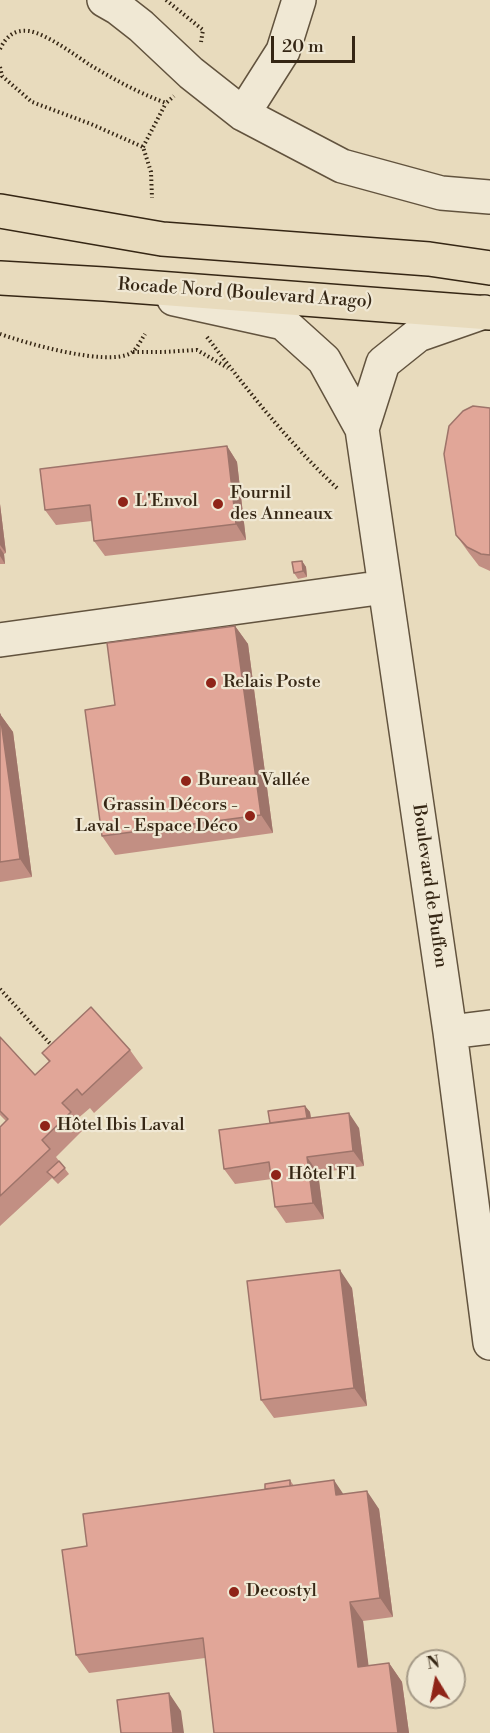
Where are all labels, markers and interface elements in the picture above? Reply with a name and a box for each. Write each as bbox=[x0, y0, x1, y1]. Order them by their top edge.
scale bar bbox=[274, 24, 358, 62]
text: 20 m bbox=[282, 35, 324, 58]
street label: Rocade Nord (Boulevard Arago) bbox=[117, 274, 373, 314]
place label: Fournil des Anneaux bbox=[230, 483, 332, 526]
place label: L'Envol bbox=[135, 491, 198, 513]
marker: L'Envol bbox=[116, 495, 130, 509]
marker: Fournil des Anneaux bbox=[211, 497, 225, 511]
place label: Relais Poste bbox=[223, 672, 321, 694]
marker: Relais Poste bbox=[204, 676, 218, 690]
place label: Bureau Vallée bbox=[198, 770, 310, 792]
marker: Bureau Vallée bbox=[179, 774, 193, 788]
place label: Grassin Décors - Laval - Espace Déco bbox=[75, 795, 238, 838]
street label: Boulevard de Buffon bbox=[407, 803, 451, 969]
marker: Grassin Décors - Laval - Espace Déco bbox=[243, 809, 257, 823]
place label: Hôtel Ibis Laval bbox=[57, 1115, 185, 1137]
marker: Hôtel Ibis Laval bbox=[38, 1119, 52, 1133]
place label: Hôtel F1 bbox=[288, 1164, 356, 1186]
marker: Hôtel F1 bbox=[269, 1168, 283, 1182]
place label: Decostyl bbox=[246, 1581, 317, 1603]
marker: Decostyl bbox=[227, 1585, 241, 1599]
north arrow bbox=[406, 1649, 466, 1709]
text: N bbox=[425, 1652, 441, 1674]

